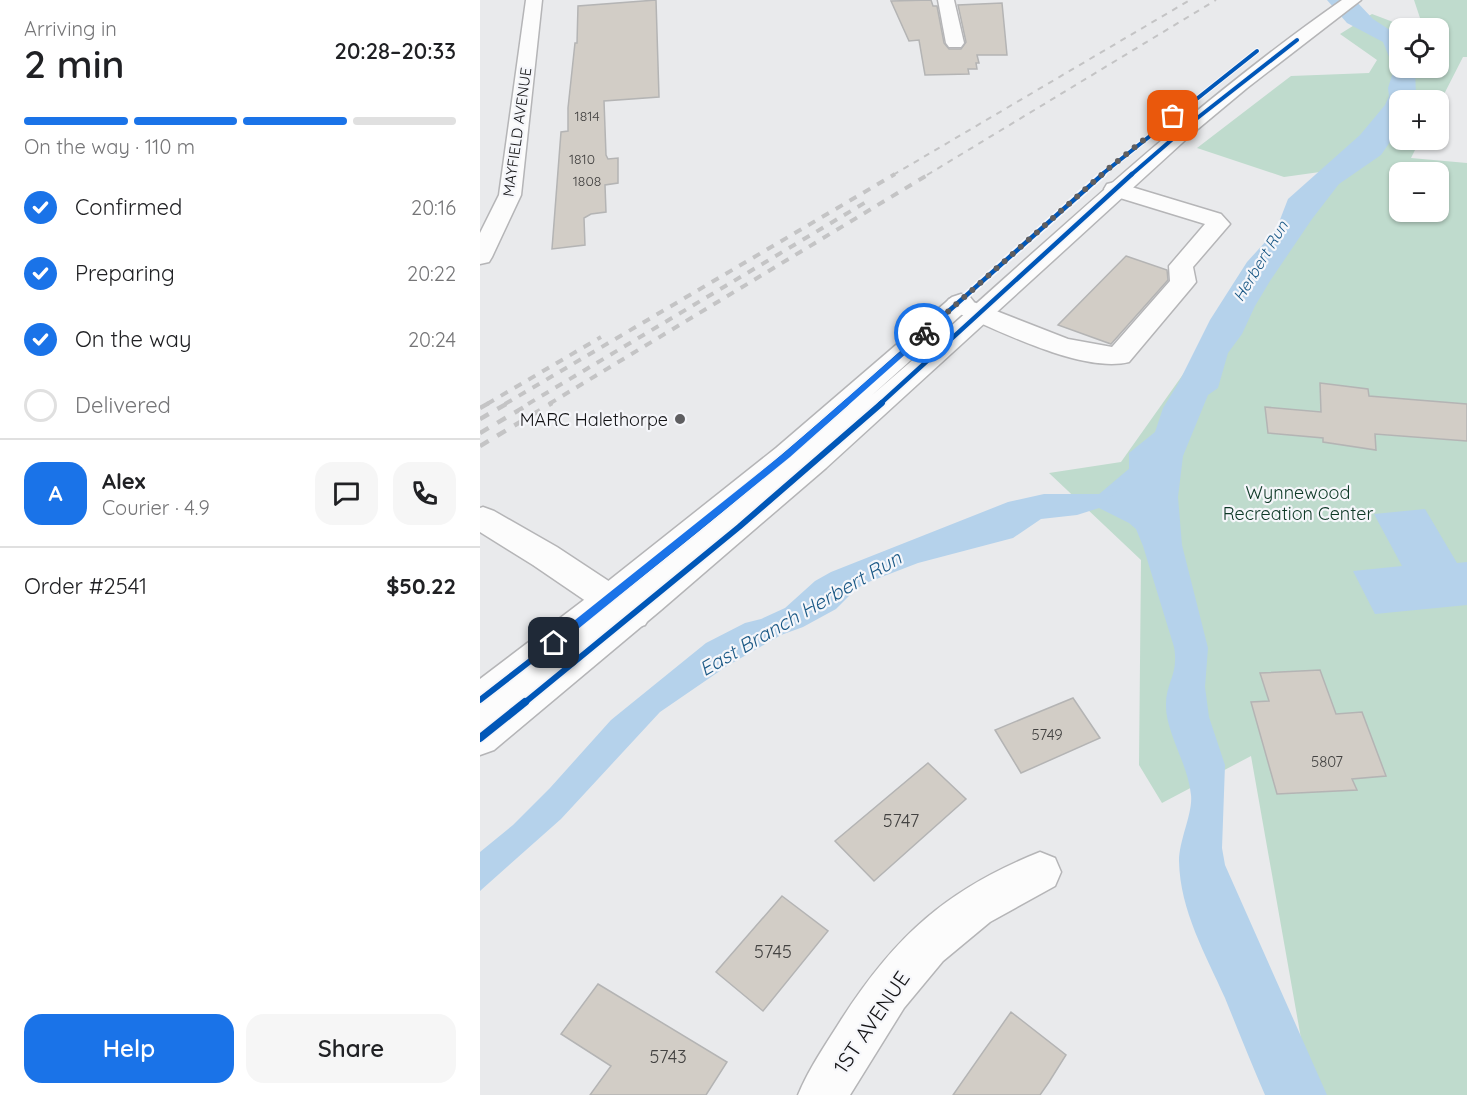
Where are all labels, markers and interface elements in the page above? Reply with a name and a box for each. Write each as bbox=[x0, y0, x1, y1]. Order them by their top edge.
text: Arriving in bbox=[24, 16, 117, 41]
map controls bbox=[1389, 18, 1449, 222]
button: locate bbox=[1389, 18, 1449, 78]
text: 20:28–20:33 bbox=[335, 37, 456, 65]
text: 2 min bbox=[24, 39, 125, 88]
street label: MAYFIELD AVENUE bbox=[499, 66, 535, 198]
pin bbox=[1147, 90, 1198, 141]
button: + bbox=[1389, 90, 1449, 150]
icon: bag bbox=[1156, 99, 1189, 132]
house number: 1814 bbox=[574, 107, 600, 125]
text: On the way · 110 m bbox=[24, 134, 195, 159]
house number: 1810 bbox=[569, 150, 595, 168]
button: − bbox=[1389, 162, 1449, 222]
house number: 1808 bbox=[573, 172, 601, 190]
icon: check bbox=[24, 191, 57, 224]
text: Confirmed bbox=[75, 193, 182, 221]
text: 20:16 bbox=[411, 195, 456, 220]
water label: Herbert Run bbox=[1228, 216, 1292, 305]
icon: check bbox=[24, 257, 57, 290]
text: Preparing bbox=[75, 259, 175, 287]
text: 20:22 bbox=[407, 261, 456, 286]
courier bbox=[894, 303, 954, 363]
icon: bike bbox=[908, 317, 941, 350]
icon: check bbox=[24, 323, 57, 356]
text: On the way bbox=[75, 325, 191, 353]
text: 20:24 bbox=[408, 327, 456, 352]
text: Delivered bbox=[75, 391, 171, 419]
place label: MARC Halethorpe bbox=[520, 408, 668, 431]
marker: MARC Halethorpe bbox=[673, 412, 687, 426]
button: chat bbox=[315, 462, 378, 525]
button: phone bbox=[393, 462, 456, 525]
text: Alex bbox=[102, 467, 145, 495]
text: A bbox=[48, 479, 63, 507]
park label: Wynnewood Recreation Center bbox=[1223, 481, 1373, 525]
text: Courier · 4.9 bbox=[102, 495, 210, 520]
water label: East Branch Herbert Run bbox=[694, 545, 906, 681]
text: Order #2541 bbox=[24, 572, 147, 600]
text: $50.22 bbox=[386, 572, 456, 600]
pin bbox=[528, 617, 579, 668]
icon: home bbox=[537, 626, 570, 659]
house number: 5749 bbox=[1031, 725, 1063, 744]
house number: 5807 bbox=[1311, 752, 1343, 771]
house number: 5747 bbox=[883, 809, 919, 832]
house number: 5745 bbox=[754, 940, 792, 963]
street label: 1ST AVENUE bbox=[827, 966, 915, 1078]
button: Help bbox=[24, 1014, 234, 1083]
button: Share bbox=[246, 1014, 456, 1083]
house number: 5743 bbox=[649, 1045, 687, 1068]

